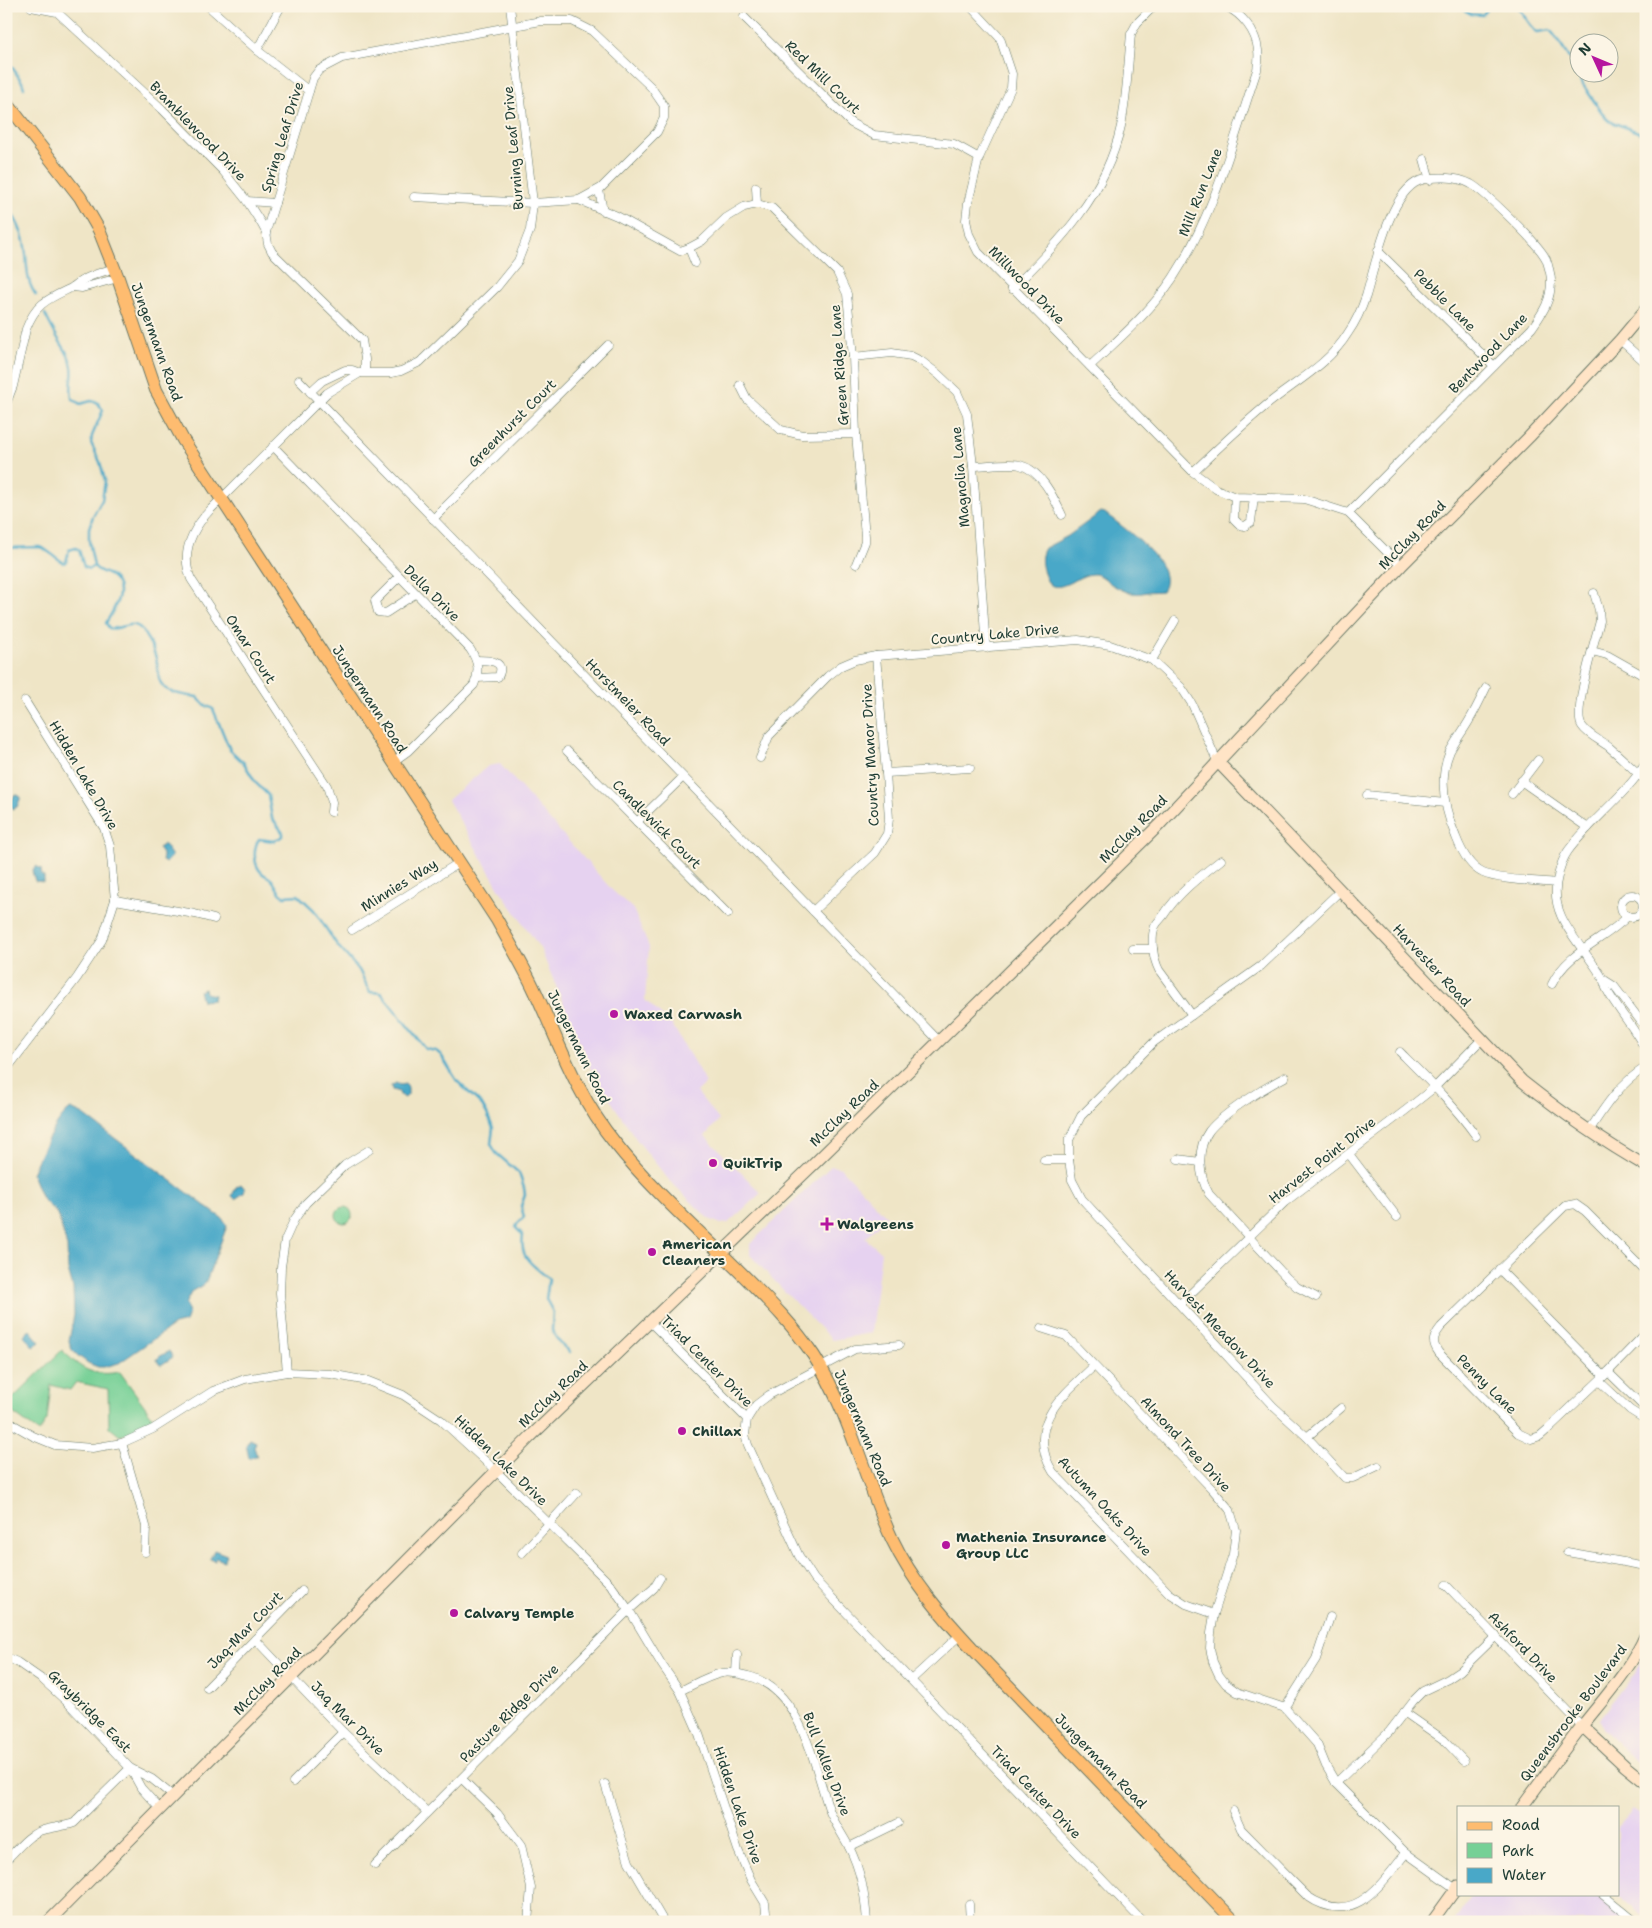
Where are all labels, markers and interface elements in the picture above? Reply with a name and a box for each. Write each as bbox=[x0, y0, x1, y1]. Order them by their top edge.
north arrow bbox=[1570, 32, 1620, 82]
street label: Red Mill Court bbox=[781, 36, 865, 118]
text: N bbox=[1574, 39, 1595, 59]
street label: Bramblewood Drive bbox=[146, 77, 250, 185]
street label: Spring Leaf Drive bbox=[257, 79, 307, 195]
street label: Burning Leaf Drive bbox=[499, 85, 527, 211]
street label: Mill Run Lane bbox=[1174, 145, 1226, 239]
street label: Millwood Drive bbox=[985, 242, 1069, 328]
street label: Pebble Lane bbox=[1410, 265, 1480, 335]
street label: Jungermann Road bbox=[127, 280, 187, 404]
street label: Green Ridge Lane bbox=[826, 304, 852, 426]
street label: Bentwood Lane bbox=[1445, 309, 1531, 397]
street label: Greenhurst Court bbox=[464, 375, 560, 471]
street label: Magnolia Lane bbox=[947, 426, 973, 528]
street label: McClay Road bbox=[1375, 497, 1450, 573]
street label: Della Drive bbox=[400, 561, 464, 625]
street label: Omar Court bbox=[222, 611, 280, 687]
street label: Country Lake Drive bbox=[930, 619, 1060, 649]
street label: Jungermann Road bbox=[328, 642, 412, 756]
street label: Horstmeier Road bbox=[582, 654, 674, 750]
street label: Country Manor Drive bbox=[857, 683, 883, 827]
street label: Hidden Lake Drive bbox=[45, 717, 123, 833]
street label: Candlewick Court bbox=[609, 776, 705, 872]
street label: McClay Road bbox=[1095, 791, 1171, 867]
street label: Minnies Way bbox=[357, 854, 441, 916]
street label: Harvester Road bbox=[1389, 920, 1475, 1010]
street label: Jungermann Road bbox=[544, 987, 615, 1107]
place label: Waxed Carwash bbox=[624, 1005, 742, 1023]
marker: Waxed Carwash bbox=[608, 1008, 620, 1020]
street label: McClay Road bbox=[806, 1075, 882, 1150]
street label: Harvest Point Drive bbox=[1265, 1112, 1379, 1207]
place label: QuikTrip bbox=[723, 1154, 782, 1172]
marker: QuikTrip bbox=[707, 1157, 719, 1169]
place label: Walgreens bbox=[837, 1215, 914, 1233]
marker: Walgreens bbox=[821, 1218, 833, 1230]
place label: American Cleaners bbox=[662, 1235, 731, 1269]
marker: American Cleaners bbox=[646, 1246, 658, 1258]
street label: Harvest Meadow Drive bbox=[1160, 1266, 1280, 1392]
street label: Triad Center Drive bbox=[657, 1311, 757, 1411]
street label: Penny Lane bbox=[1453, 1350, 1521, 1418]
street label: McClay Road bbox=[515, 1356, 591, 1431]
street label: Jungermann Road bbox=[830, 1367, 896, 1489]
street label: Almond Tree Drive bbox=[1137, 1392, 1235, 1496]
street label: Hidden Lake Drive bbox=[450, 1411, 552, 1509]
place label: Chillax bbox=[692, 1422, 741, 1440]
marker: Chillax bbox=[676, 1425, 688, 1437]
street label: Autumn Oaks Drive bbox=[1054, 1452, 1156, 1560]
place label: Mathenia Insurance Group LLC bbox=[956, 1528, 1107, 1562]
marker: Mathenia Insurance Group LLC bbox=[940, 1539, 952, 1551]
street label: Jaq-Mar Court bbox=[203, 1587, 287, 1673]
place label: Calvary Temple bbox=[464, 1604, 574, 1622]
marker: Calvary Temple bbox=[448, 1607, 460, 1619]
street label: Ashford Drive bbox=[1484, 1608, 1562, 1687]
street label: Queensbrooke Boulevard bbox=[1515, 1641, 1631, 1785]
street label: McClay Road bbox=[229, 1643, 305, 1719]
street label: Pasture Ridge Drive bbox=[456, 1660, 562, 1766]
street label: Graybridge East bbox=[45, 1666, 135, 1756]
street label: Jaq Mar Drive bbox=[307, 1677, 389, 1759]
street label: Bull Valley Drive bbox=[799, 1710, 855, 1818]
street label: Jungermann Road bbox=[1051, 1710, 1151, 1812]
street label: Triad Center Drive bbox=[987, 1741, 1085, 1843]
street label: Hidden Lake Drive bbox=[709, 1744, 767, 1866]
legend bbox=[1457, 1806, 1620, 1896]
text: Road bbox=[1502, 1815, 1540, 1835]
text: Park bbox=[1502, 1841, 1534, 1861]
text: Water bbox=[1502, 1865, 1546, 1885]

